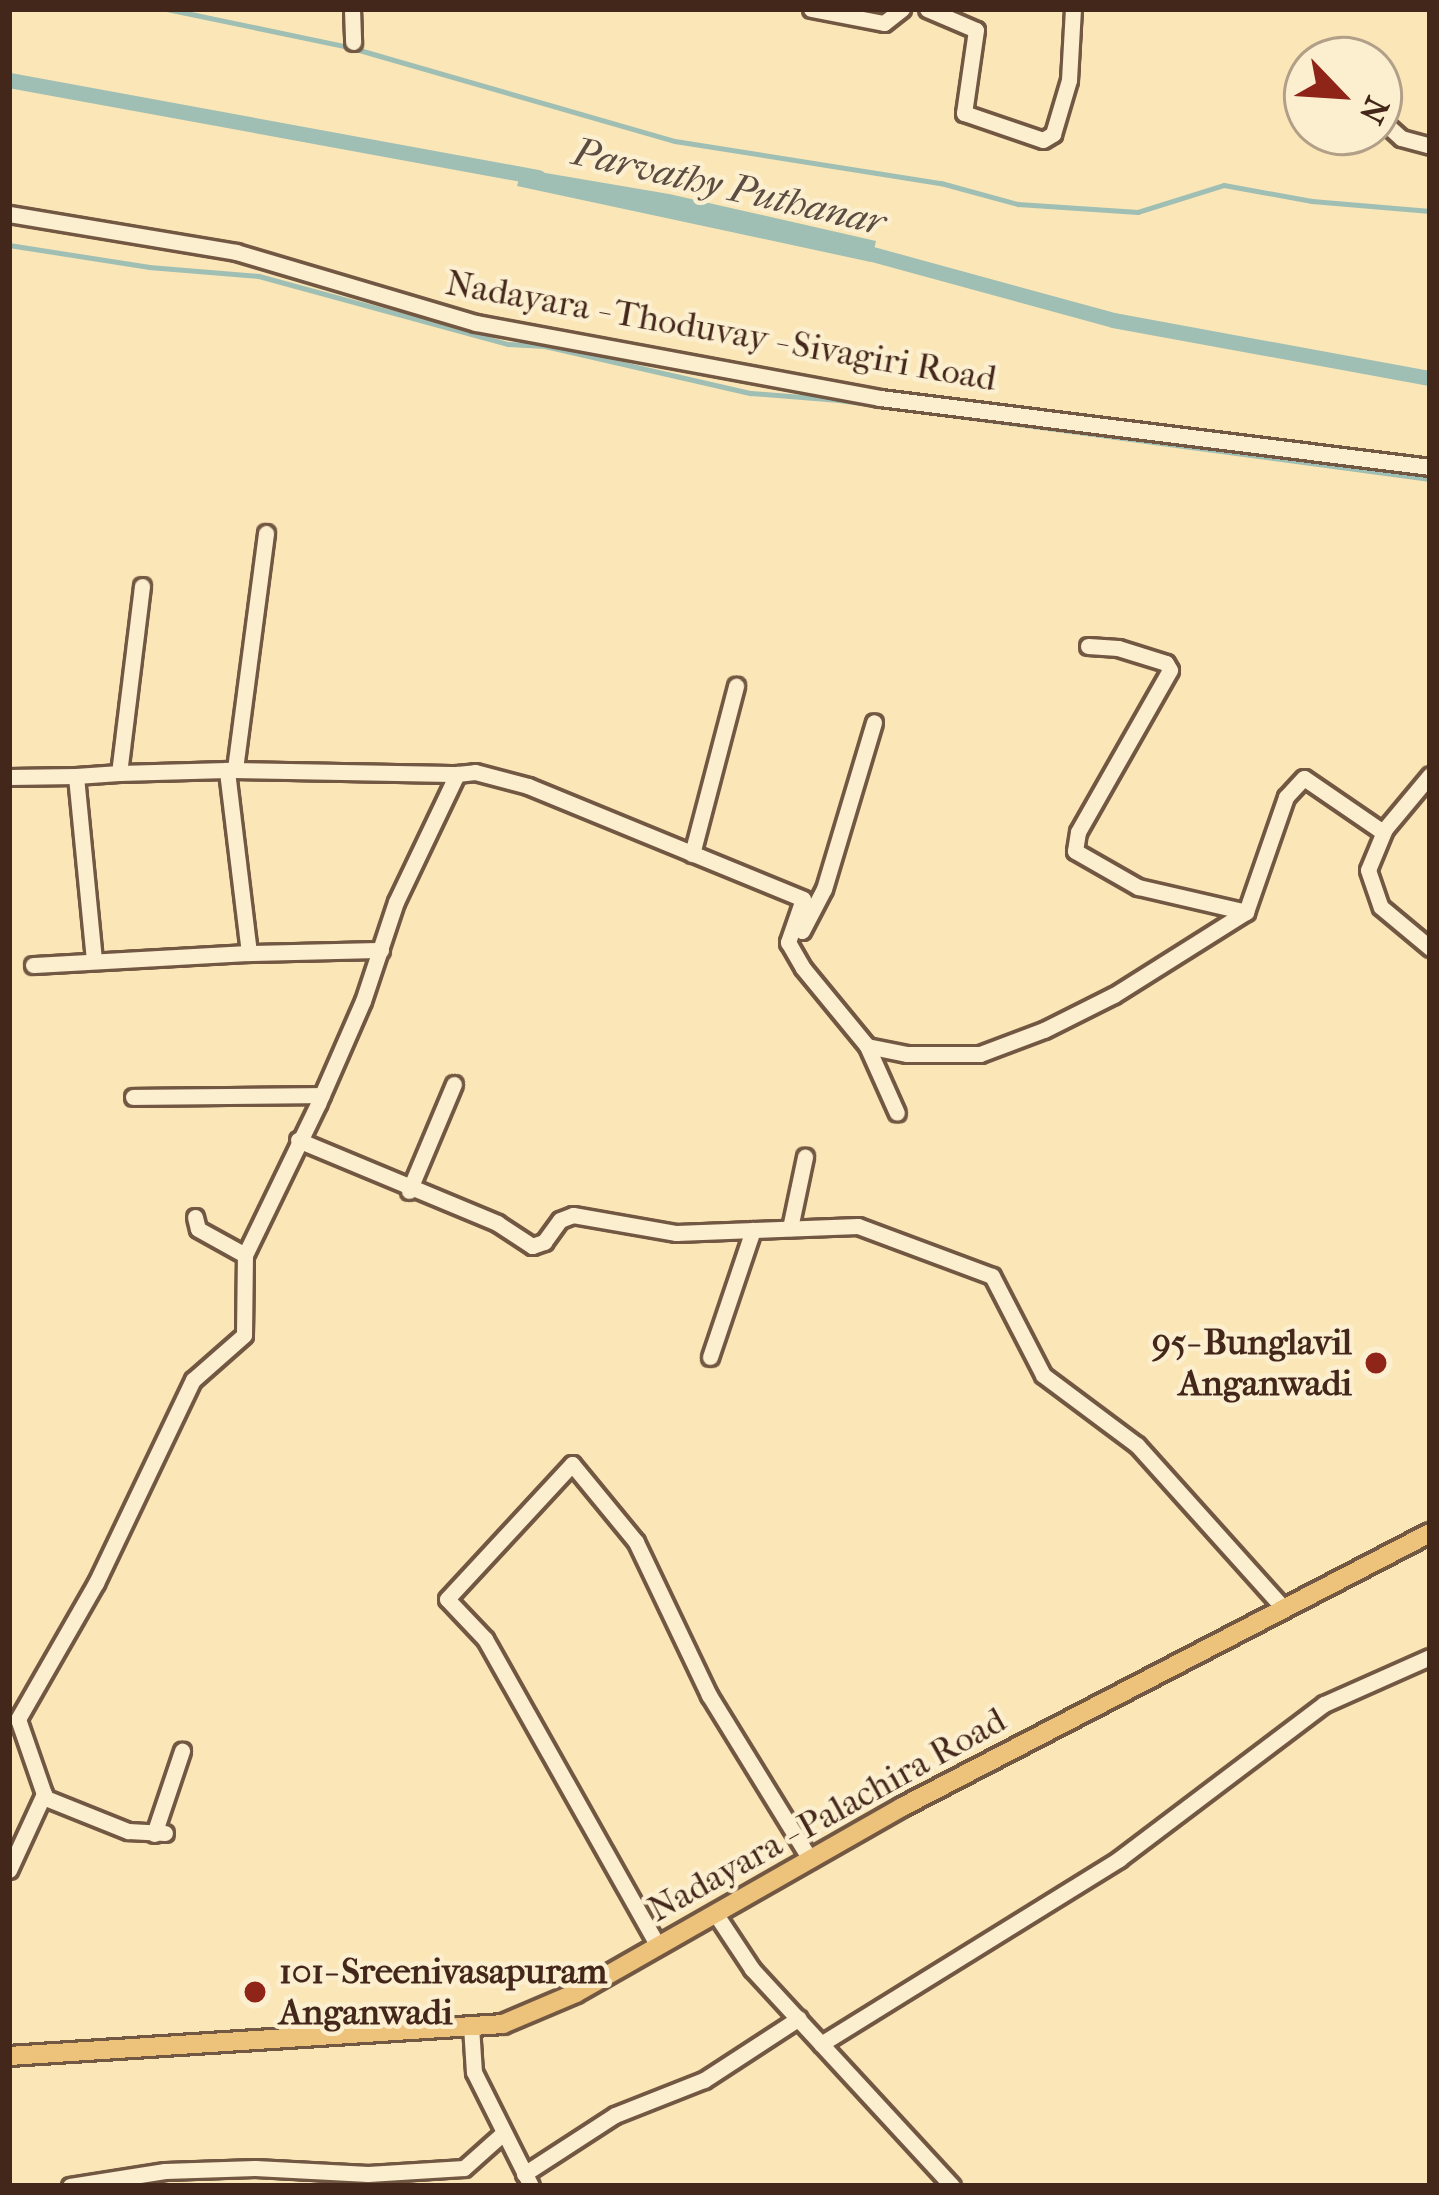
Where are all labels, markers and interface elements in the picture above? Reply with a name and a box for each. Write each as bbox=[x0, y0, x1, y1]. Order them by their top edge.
north arrow bbox=[1283, 36, 1403, 156]
text: N bbox=[1350, 91, 1396, 130]
water label: Parvathy Puthanar bbox=[568, 128, 890, 246]
street label: Nadayara - Thoduvay - Sivagiri Road bbox=[442, 261, 1000, 401]
place label: 95- Bunglavil Anganwadi bbox=[1152, 1320, 1352, 1405]
marker: 95- Bunglavil Anganwadi bbox=[1363, 1350, 1389, 1376]
street label: Nadayara - Palachira Road bbox=[641, 1699, 1013, 1931]
place label: 101- Sreenivasapuram Anganwadi bbox=[279, 1949, 607, 2034]
marker: 101- Sreenivasapuram Anganwadi bbox=[242, 1979, 268, 2005]

